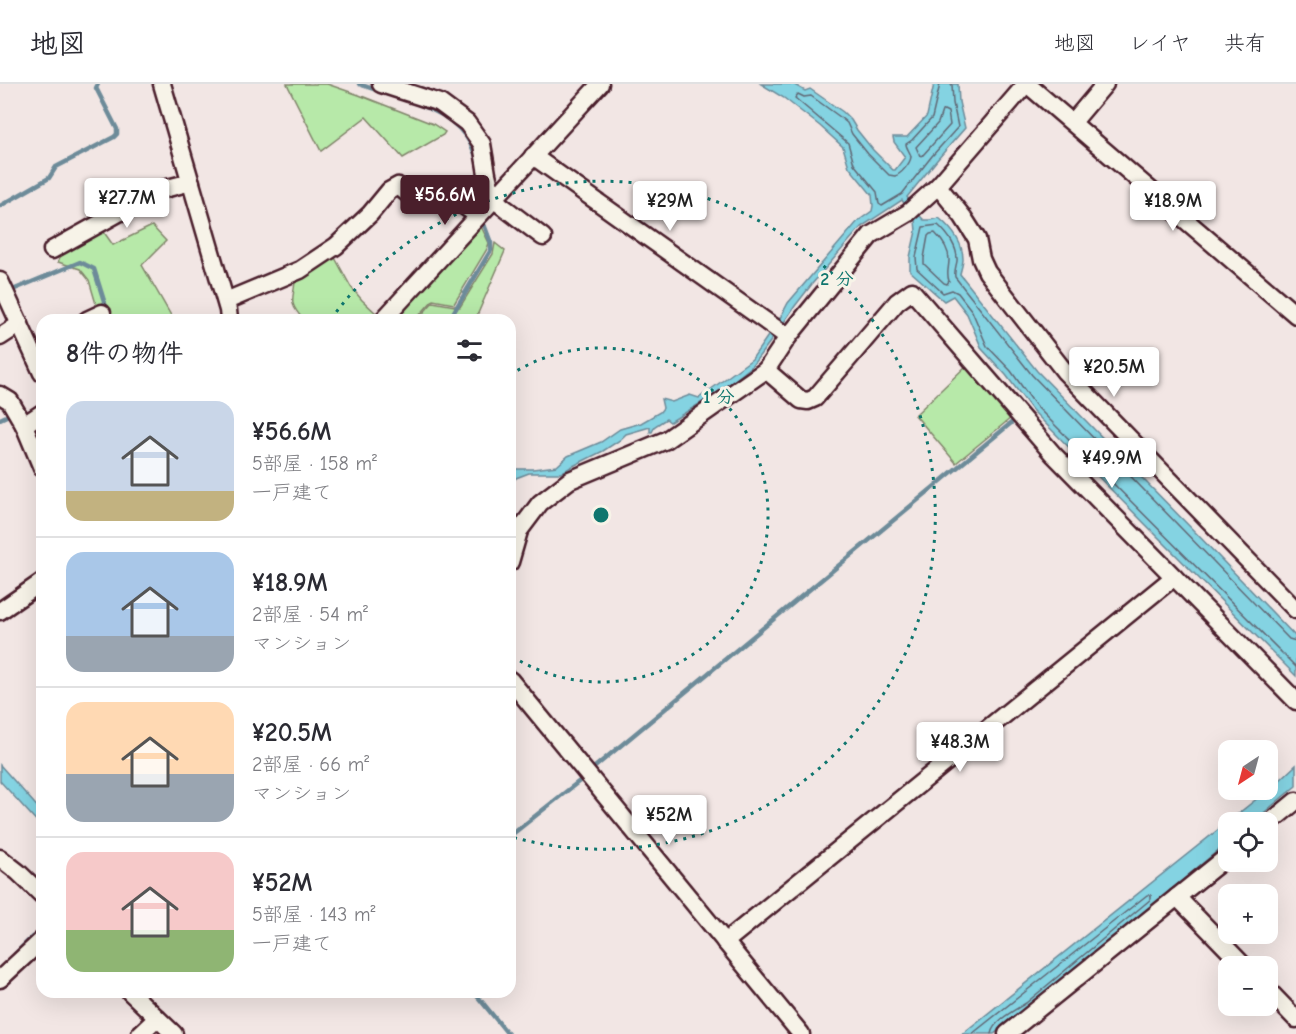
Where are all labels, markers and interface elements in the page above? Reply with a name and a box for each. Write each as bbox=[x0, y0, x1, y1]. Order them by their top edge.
text: 地図 bbox=[30, 28, 86, 60]
text: 地図 bbox=[1054, 31, 1096, 55]
text: レイヤ bbox=[1129, 31, 1191, 55]
text: 共有 bbox=[1224, 31, 1266, 55]
pin: ¥56.6M bbox=[396, 175, 494, 226]
pin: ¥27.7M bbox=[78, 178, 176, 229]
pin: ¥29M bbox=[634, 181, 706, 232]
pin: ¥18.9M bbox=[1124, 181, 1222, 232]
text: ¥56.6M bbox=[414, 183, 476, 206]
text: ¥27.7M bbox=[98, 186, 156, 209]
text: ¥29M bbox=[647, 189, 693, 212]
text: ¥18.9M bbox=[1144, 189, 1202, 212]
text: 2 分 bbox=[820, 269, 854, 290]
icon: filters bbox=[453, 334, 486, 367]
text: 8件の物件 bbox=[66, 339, 183, 369]
pin: ¥20.5M bbox=[1065, 347, 1163, 398]
text: ¥20.5M bbox=[1083, 355, 1145, 378]
text: 1 分 bbox=[703, 387, 735, 408]
text: ¥56.6M bbox=[252, 417, 331, 447]
icon: home bbox=[114, 425, 186, 497]
pin: ¥49.9M bbox=[1063, 438, 1161, 489]
text: ¥49.9M bbox=[1082, 446, 1142, 469]
text: 5部屋 · 158 m² bbox=[252, 452, 377, 475]
text: 一戸建て bbox=[252, 481, 332, 504]
centre of rings bbox=[591, 505, 611, 525]
text: ¥18.9M bbox=[252, 568, 328, 598]
icon: home bbox=[114, 576, 186, 648]
text: 2部屋 · 54 m² bbox=[252, 603, 368, 626]
text: マンション bbox=[252, 632, 351, 655]
text: ¥20.5M bbox=[252, 718, 332, 748]
pin: ¥48.3M bbox=[911, 722, 1009, 773]
icon: home bbox=[114, 726, 186, 798]
text: ¥48.3M bbox=[930, 730, 990, 753]
north arrow bbox=[1218, 740, 1278, 800]
map controls bbox=[1218, 740, 1278, 1016]
text: 2部屋 · 66 m² bbox=[252, 753, 369, 776]
text: マンション bbox=[252, 782, 351, 805]
pin: ¥52M bbox=[633, 795, 705, 846]
text: ¥52M bbox=[646, 803, 692, 826]
button: locate bbox=[1218, 812, 1278, 872]
text: ¥52M bbox=[252, 868, 313, 898]
icon: home bbox=[114, 876, 186, 948]
button: + bbox=[1218, 884, 1278, 944]
text: 5部屋 · 143 m² bbox=[252, 903, 376, 926]
text: 一戸建て bbox=[252, 932, 332, 955]
button: − bbox=[1218, 956, 1278, 1016]

